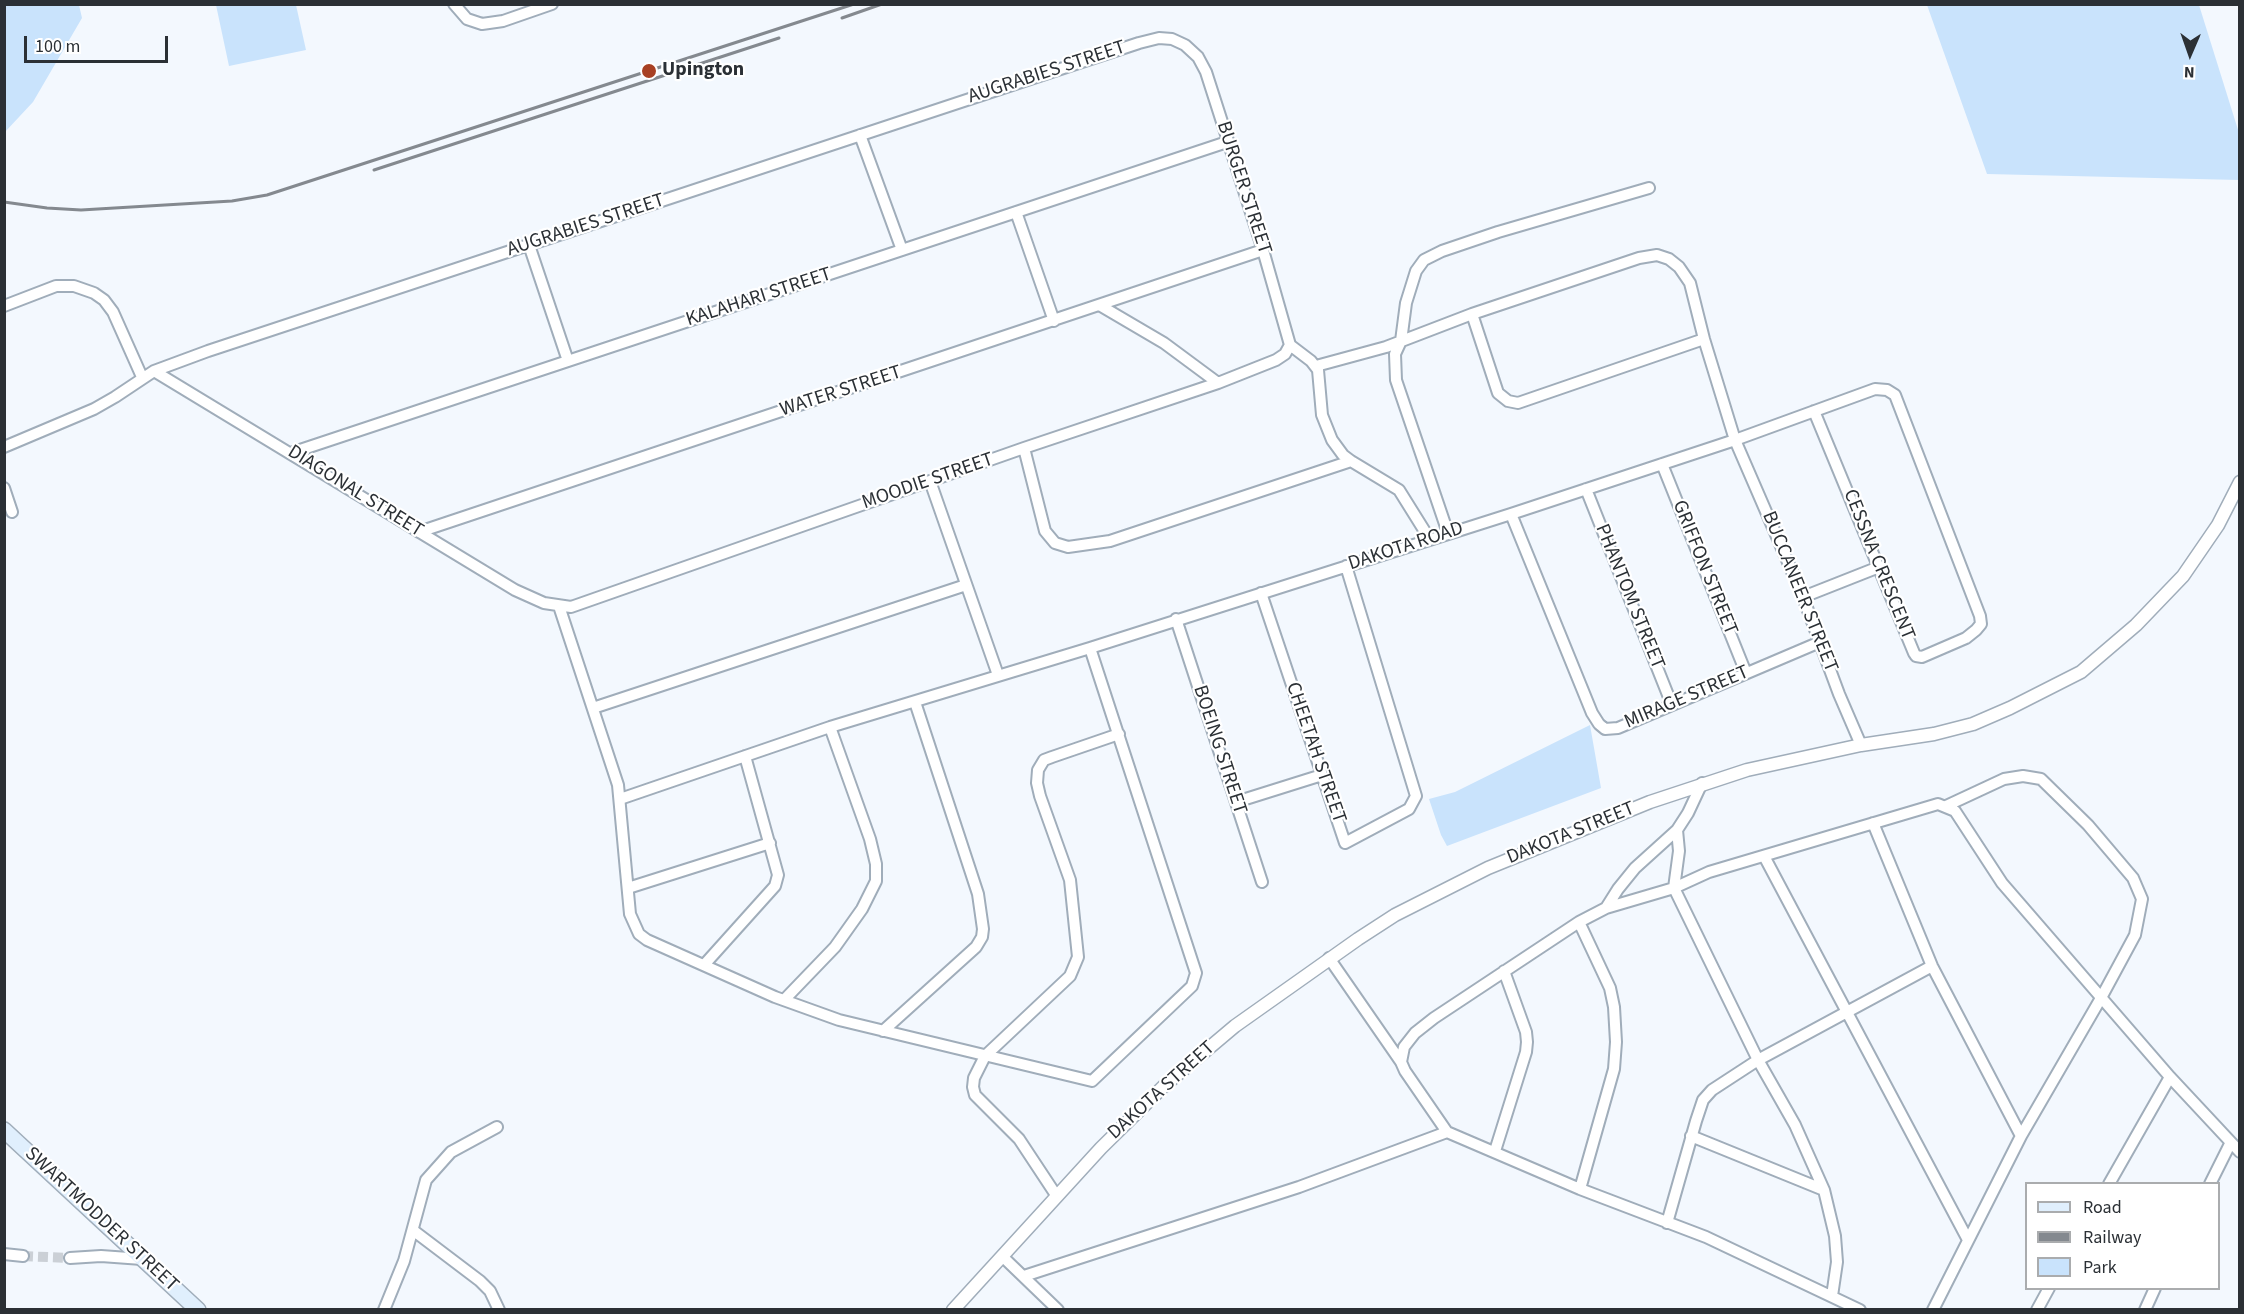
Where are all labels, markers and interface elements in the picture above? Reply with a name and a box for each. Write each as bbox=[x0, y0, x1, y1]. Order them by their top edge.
scale bar bbox=[27, 24, 171, 62]
north arrow bbox=[2160, 24, 2220, 84]
text: 100 m bbox=[35, 34, 80, 59]
street label: AUGRABIES STREET bbox=[965, 36, 1129, 110]
place label: Upington bbox=[662, 59, 744, 83]
text: N bbox=[2184, 61, 2195, 83]
marker: Upington bbox=[640, 62, 658, 80]
street label: BURGER STREET bbox=[1210, 118, 1276, 258]
street label: AUGRABIES STREET bbox=[504, 189, 668, 263]
street label: KALAHARI STREET bbox=[683, 263, 835, 333]
street label: WATER STREET bbox=[777, 361, 905, 423]
street label: DIAGONAL STREET bbox=[283, 441, 427, 543]
street label: MOODIE STREET bbox=[859, 448, 997, 516]
street label: CESSNA CRESCENT bbox=[1837, 486, 1919, 644]
street label: GRIFFON STREET bbox=[1666, 497, 1742, 639]
street label: BUCCANEER STREET bbox=[1756, 508, 1842, 676]
street label: DAKOTA ROAD bbox=[1346, 517, 1466, 577]
street label: PHANTOM STREET bbox=[1589, 521, 1669, 673]
street label: MIRAGE STREET bbox=[1621, 661, 1753, 735]
street label: CHEETAH STREET bbox=[1280, 679, 1350, 827]
street label: BOEING STREET bbox=[1187, 682, 1251, 818]
street label: DAKOTA STREET bbox=[1503, 797, 1639, 871]
street label: DAKOTA STREET bbox=[1103, 1037, 1221, 1145]
street label: SWARTMODDER STREET bbox=[19, 1142, 183, 1298]
legend bbox=[2025, 1182, 2220, 1290]
text: Road bbox=[2083, 1195, 2122, 1220]
text: Railway bbox=[2083, 1225, 2142, 1250]
text: Park bbox=[2083, 1255, 2117, 1280]

